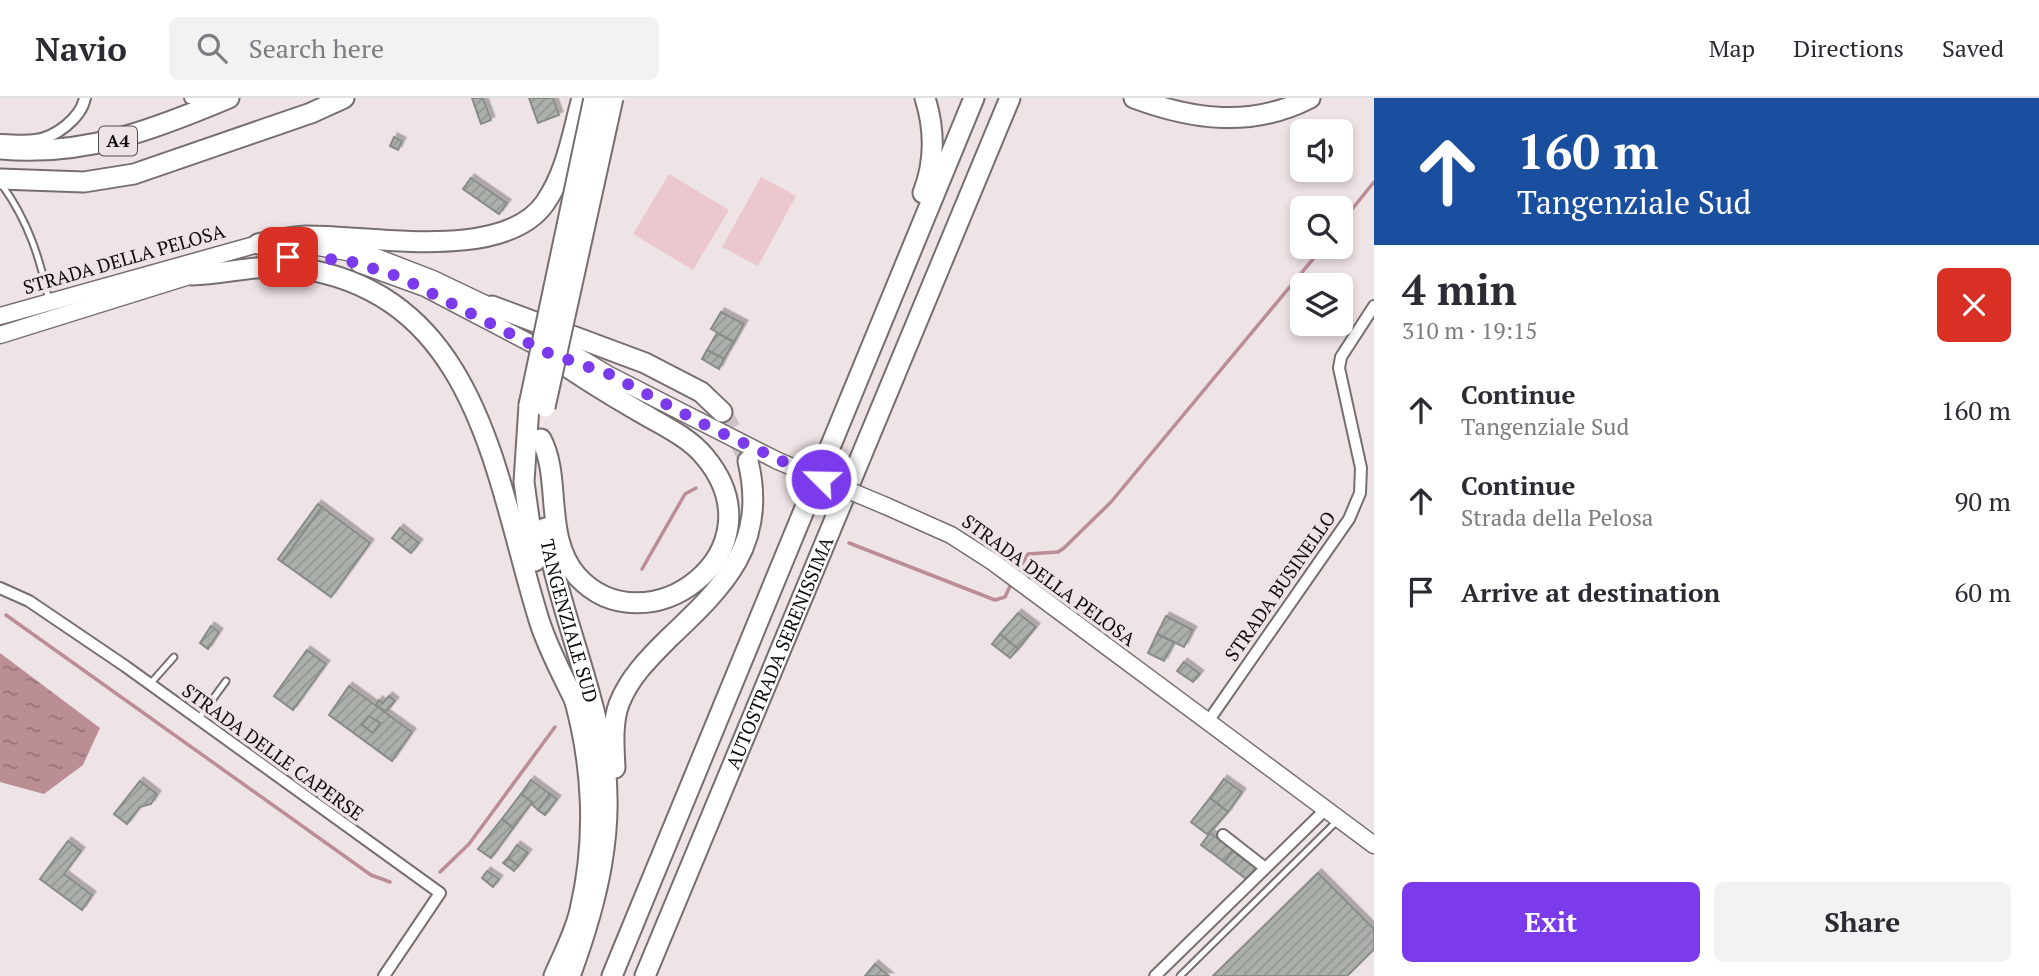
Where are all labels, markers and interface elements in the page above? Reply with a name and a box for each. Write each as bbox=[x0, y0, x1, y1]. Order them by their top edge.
search box bbox=[169, 17, 659, 80]
text: Navio bbox=[35, 27, 127, 70]
icon: search bbox=[193, 29, 231, 67]
text: Search here bbox=[249, 31, 384, 65]
text: Map bbox=[1709, 32, 1755, 64]
text: Directions bbox=[1793, 32, 1904, 64]
text: Saved bbox=[1942, 32, 2004, 64]
text: 160 m bbox=[1517, 118, 1659, 183]
map controls bbox=[1290, 119, 1353, 336]
button: sound bbox=[1290, 119, 1353, 182]
road number: A4 bbox=[99, 126, 137, 156]
icon: ahead bbox=[1402, 126, 1493, 217]
text: Tangenziale Sud bbox=[1517, 181, 1751, 223]
button: search bbox=[1290, 196, 1353, 259]
street label: STRADA DELLA PELOSA bbox=[20, 218, 228, 299]
pin bbox=[258, 227, 318, 287]
icon: arrive bbox=[269, 238, 307, 276]
text: 4 min bbox=[1402, 261, 1517, 317]
button: close bbox=[1937, 268, 2011, 342]
button: layers bbox=[1290, 273, 1353, 336]
text: 310 m · 19:15 bbox=[1402, 315, 1537, 346]
text: Continue bbox=[1461, 377, 1575, 411]
icon: ahead bbox=[1402, 391, 1440, 429]
text: 160 m bbox=[1941, 393, 2011, 427]
text: Tangenziale Sud bbox=[1461, 411, 1629, 442]
position arrow bbox=[784, 442, 858, 516]
text: Continue bbox=[1461, 468, 1575, 502]
icon: ahead bbox=[1402, 482, 1440, 520]
text: 90 m bbox=[1955, 484, 2011, 518]
text: Strada della Pelosa bbox=[1461, 502, 1653, 533]
street label: STRADA BUSINELLO bbox=[1218, 506, 1341, 666]
street label: STRADA DELLA PELOSA bbox=[957, 508, 1141, 651]
street label: AUTOSTRADA SERENISSIMA bbox=[719, 533, 838, 773]
street label: TANGENZIALE SUD bbox=[535, 537, 604, 705]
icon: arrive bbox=[1402, 573, 1440, 611]
text: Arrive at destination bbox=[1461, 575, 1720, 609]
text: 60 m bbox=[1955, 575, 2011, 609]
street label: STRADA DELLE CAPERSE bbox=[178, 677, 369, 826]
button: Exit bbox=[1402, 882, 1700, 962]
button: Share bbox=[1714, 882, 2011, 962]

